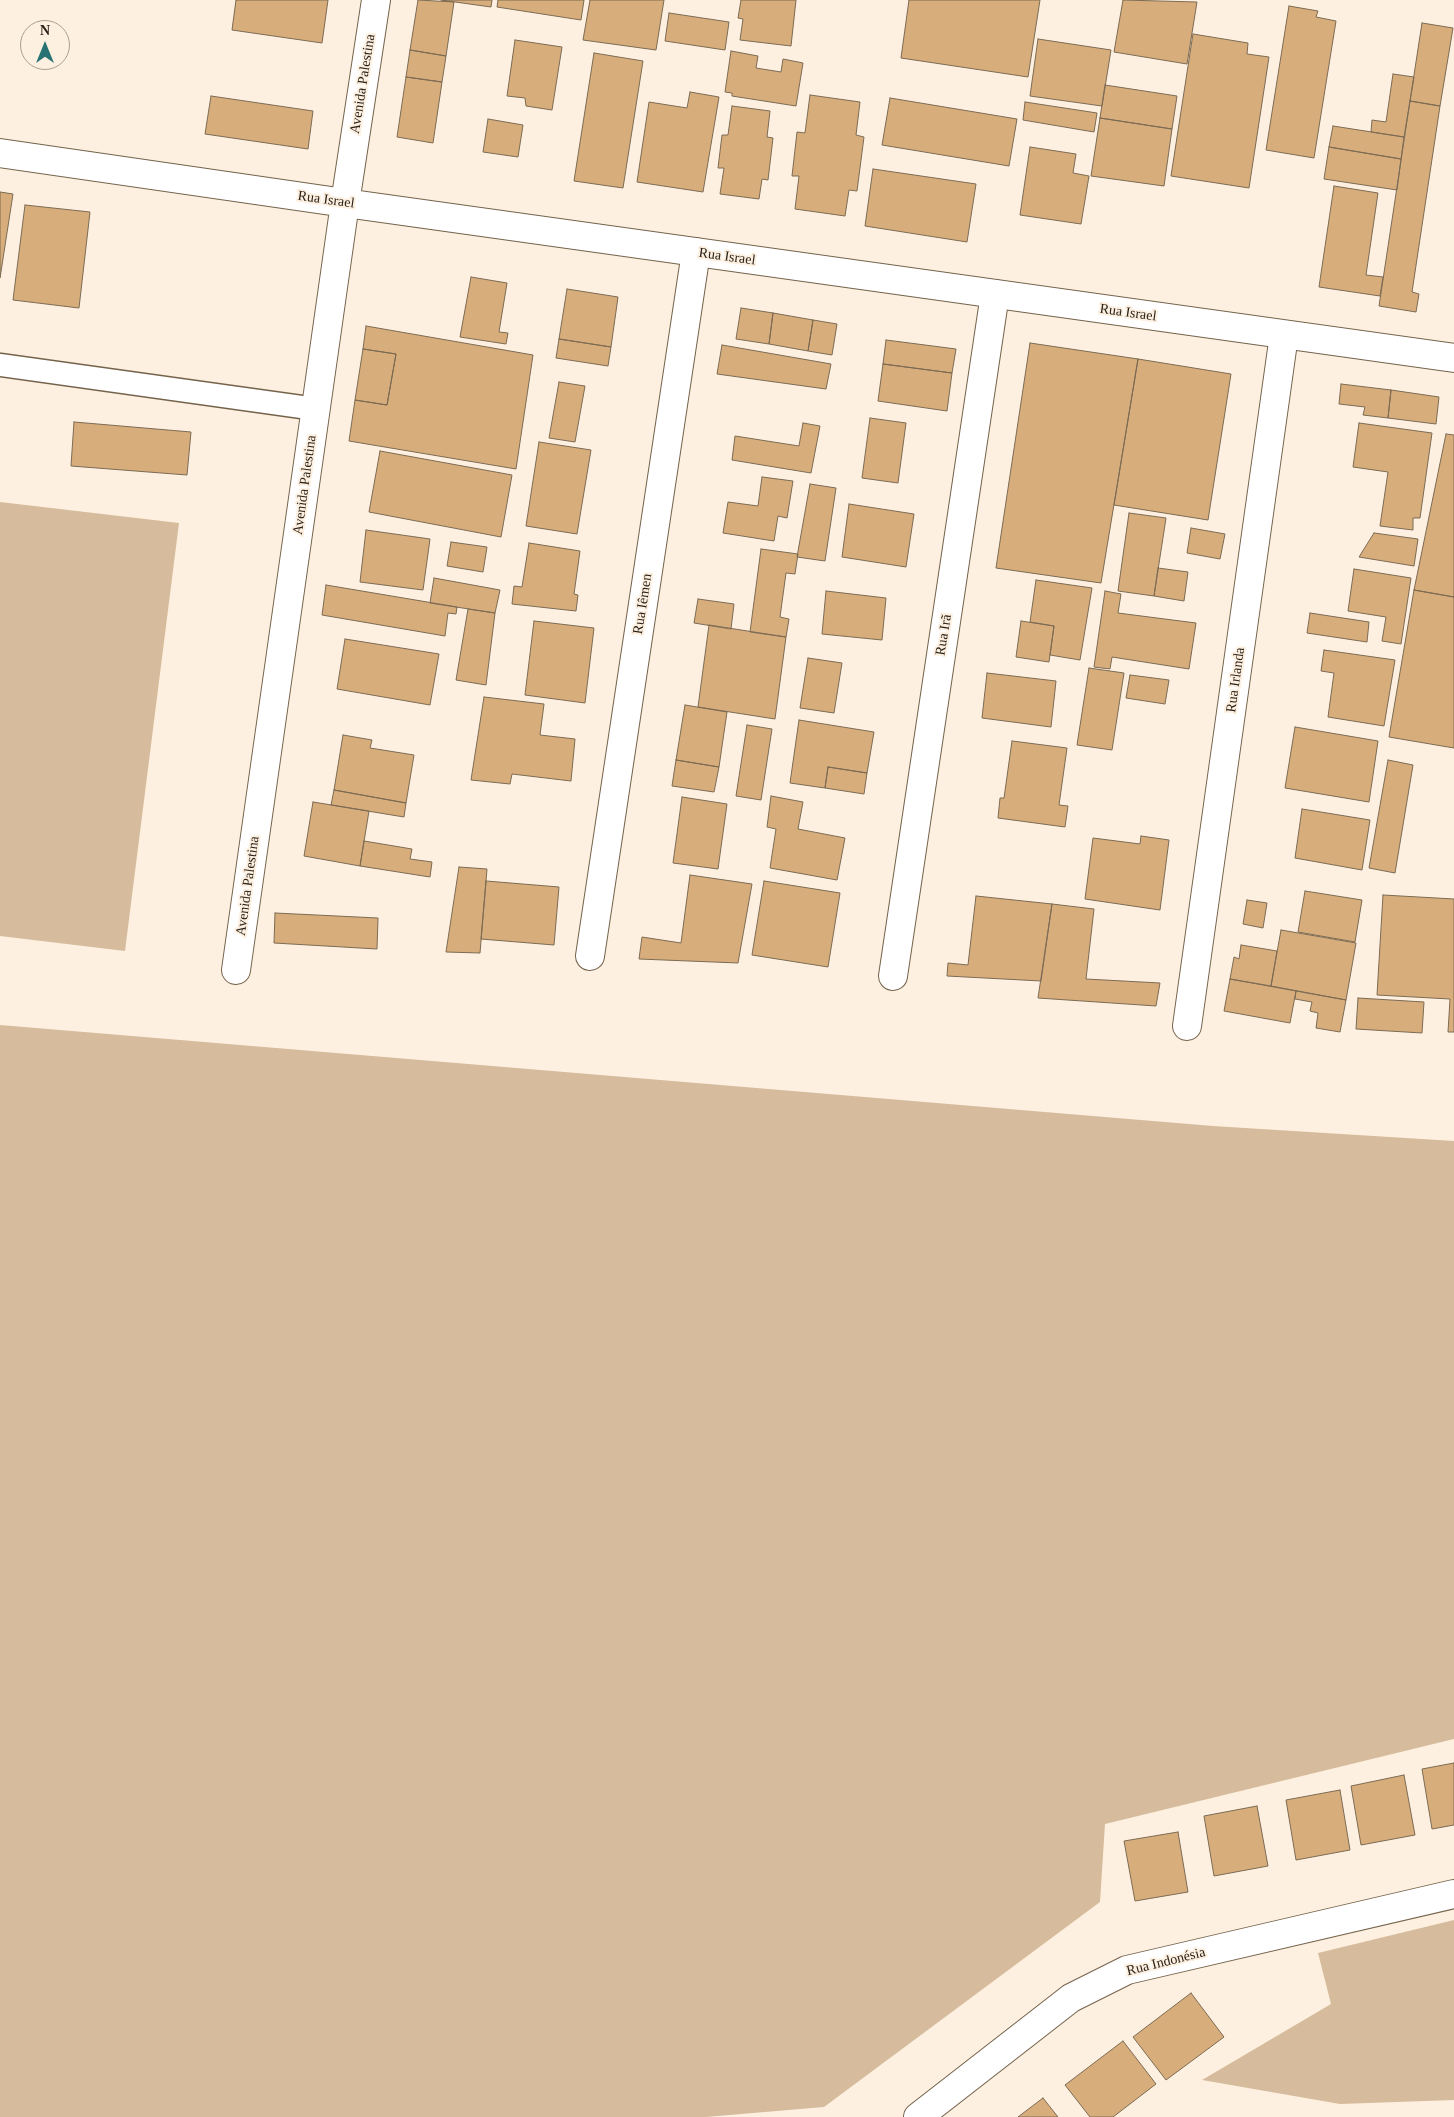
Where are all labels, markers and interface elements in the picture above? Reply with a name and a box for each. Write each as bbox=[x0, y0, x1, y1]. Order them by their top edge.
north arrow bbox=[20, 20, 70, 70]
text: N bbox=[40, 23, 50, 38]
street label: Avenida Palestina bbox=[347, 33, 379, 135]
street label: Rua Israel bbox=[297, 188, 355, 212]
street label: Rua Israel bbox=[698, 245, 756, 269]
street label: Rua Israel bbox=[1099, 301, 1157, 325]
street label: Avenida Palestina bbox=[290, 434, 320, 536]
street label: Rua Iêmen bbox=[630, 573, 656, 635]
street label: Rua Irã bbox=[932, 613, 956, 657]
street label: Rua Irlanda bbox=[1223, 646, 1249, 714]
street label: Avenida Palestina bbox=[233, 835, 263, 937]
street label: Rua Indonésia bbox=[1125, 1944, 1207, 1980]

